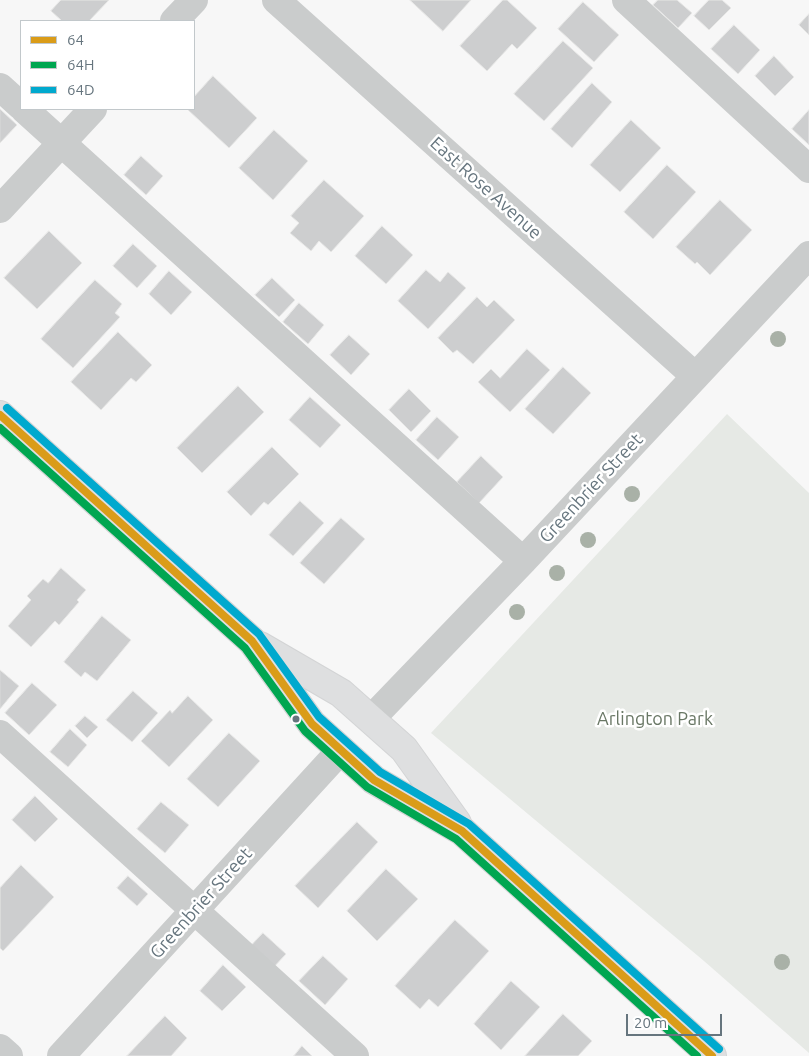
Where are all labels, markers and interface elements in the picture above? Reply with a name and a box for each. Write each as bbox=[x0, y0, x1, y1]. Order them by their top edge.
legend bbox=[20, 20, 195, 110]
text: 64 bbox=[67, 31, 84, 48]
text: 64H bbox=[67, 56, 94, 73]
text: 64D bbox=[67, 81, 95, 98]
street label: East Rose Avenue bbox=[426, 132, 546, 244]
street label: Greenbrier Street bbox=[535, 429, 647, 547]
park label: Arlington Park bbox=[597, 708, 713, 730]
unlabelled marker bbox=[291, 714, 301, 724]
street label: Greenbrier Street bbox=[146, 843, 256, 963]
scale bar bbox=[629, 1004, 725, 1036]
text: 20 m bbox=[634, 1014, 667, 1031]

